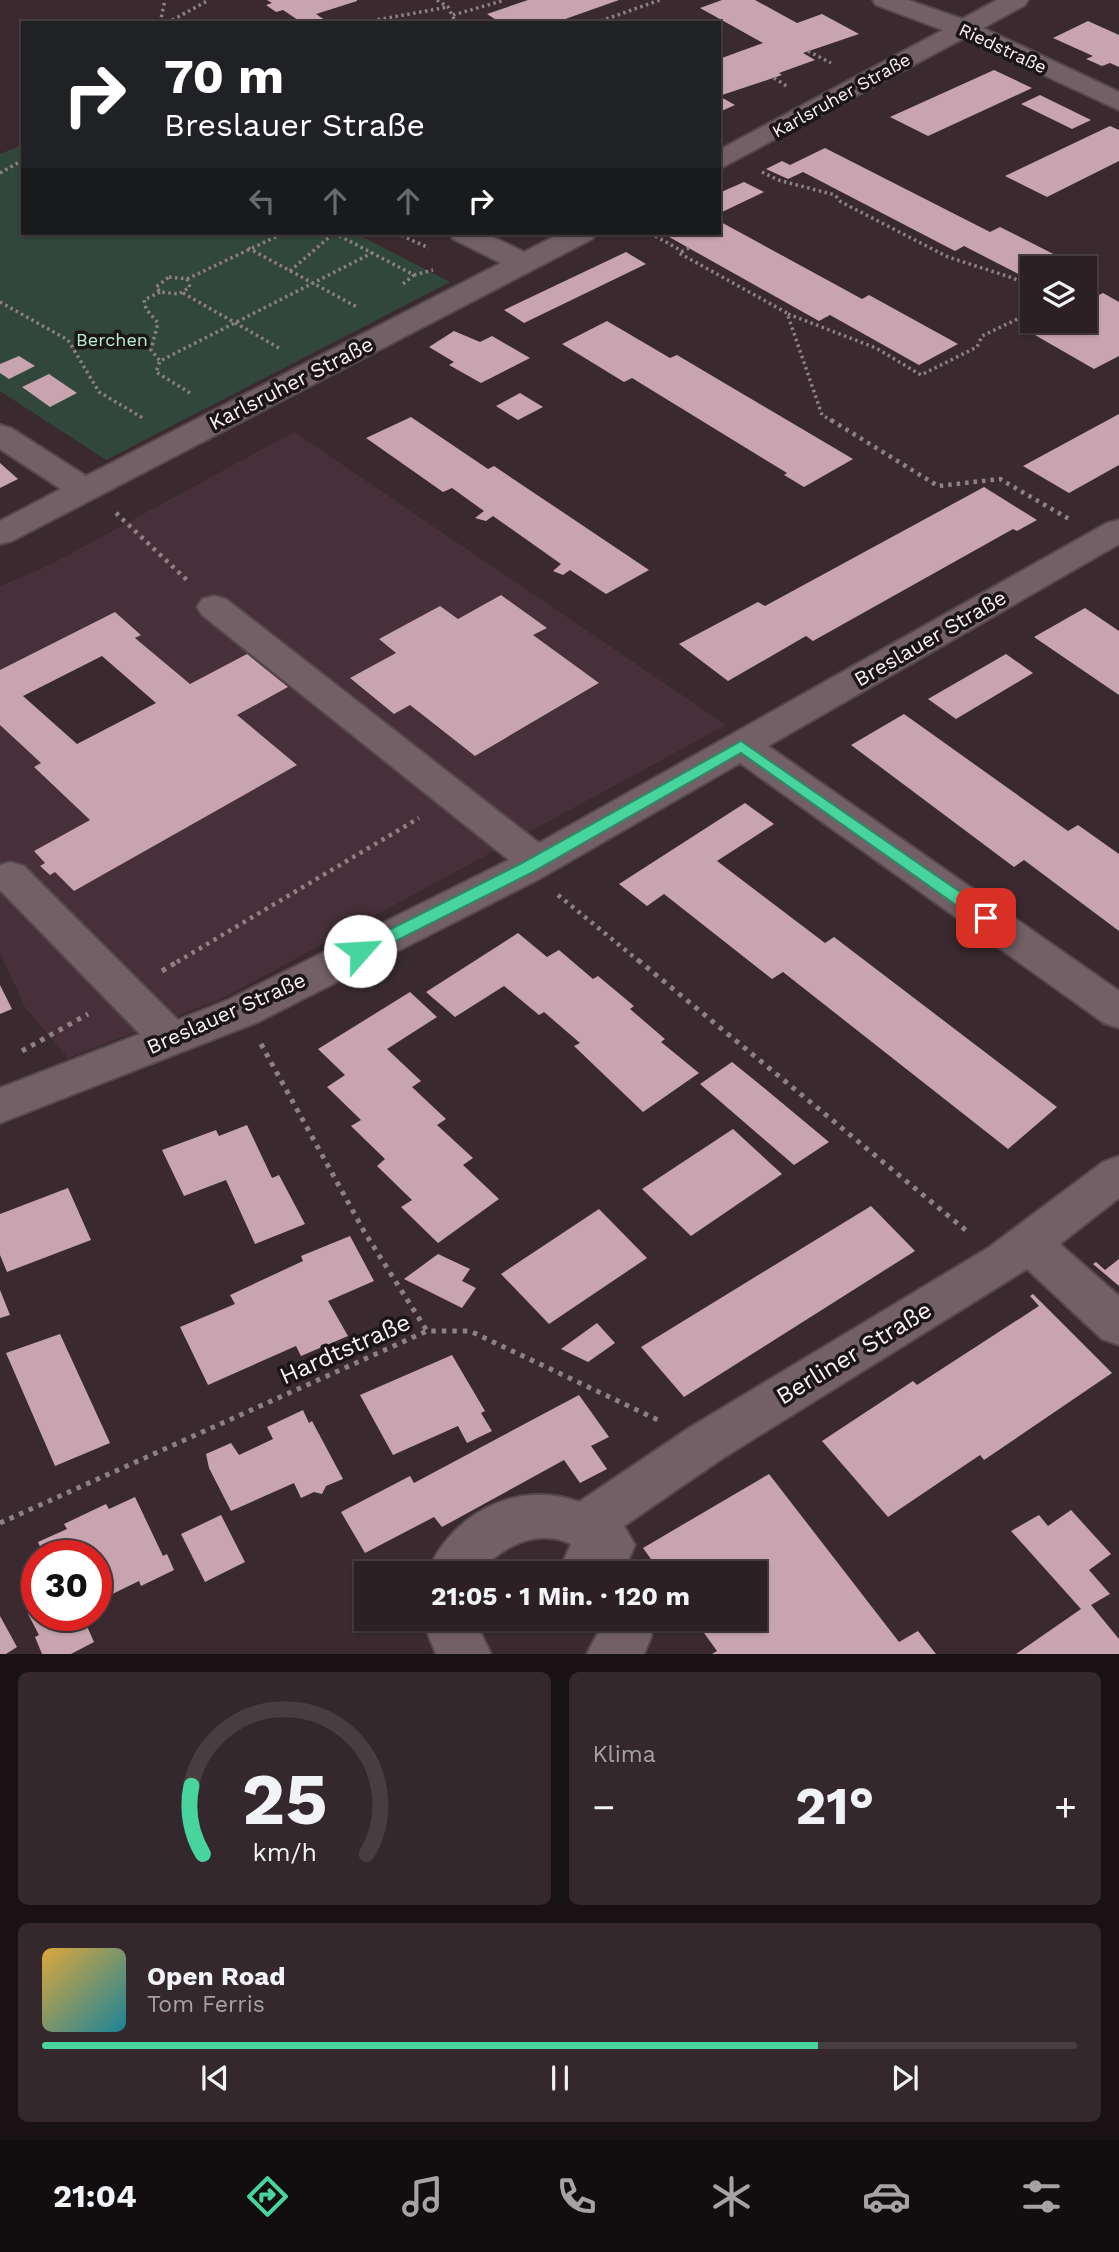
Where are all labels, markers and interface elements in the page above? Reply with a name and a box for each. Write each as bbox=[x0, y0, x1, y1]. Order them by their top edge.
street label: Riedstraße bbox=[956, 19, 1050, 77]
text: 70 m bbox=[164, 47, 284, 105]
street label: Karlsruher Straße bbox=[768, 48, 914, 142]
icon: right bbox=[49, 49, 140, 140]
text: Breslauer Straße bbox=[164, 106, 425, 144]
icon: left bbox=[243, 182, 281, 220]
icon: ahead bbox=[316, 182, 354, 220]
icon: ahead bbox=[389, 182, 427, 220]
icon: right bbox=[462, 182, 500, 220]
map controls bbox=[1020, 256, 1097, 333]
button: layers bbox=[1020, 256, 1097, 333]
park label: Berchen bbox=[76, 329, 148, 350]
street label: Karlsruher Straße bbox=[205, 331, 377, 435]
street label: Breslauer Straße bbox=[850, 584, 1010, 692]
pin bbox=[956, 888, 1016, 948]
icon: arrive bbox=[967, 899, 1005, 937]
position arrow bbox=[323, 914, 397, 988]
street label: Breslauer Straße bbox=[143, 967, 309, 1059]
street label: Berliner Straße bbox=[771, 1296, 937, 1410]
street label: Hardtstraße bbox=[275, 1308, 415, 1390]
speed limit sign: 30 bbox=[21, 1540, 112, 1631]
text: 21:05 · 1 Min. · 120 m bbox=[431, 1581, 690, 1611]
text: Klima bbox=[593, 1741, 656, 1768]
text: 25 bbox=[241, 1757, 327, 1843]
text: 21° bbox=[795, 1776, 874, 1837]
text: − bbox=[593, 1785, 615, 1829]
text: + bbox=[1054, 1785, 1077, 1829]
text: km/h bbox=[252, 1838, 316, 1867]
text: Open Road bbox=[147, 1961, 285, 1991]
text: Tom Ferris bbox=[147, 1991, 265, 2018]
icon: previous bbox=[196, 2059, 234, 2097]
icon: pause bbox=[541, 2059, 579, 2097]
icon: next bbox=[886, 2059, 924, 2097]
icon: directions bbox=[243, 2172, 292, 2221]
icon: music bbox=[398, 2172, 447, 2221]
icon: phone bbox=[552, 2172, 601, 2221]
icon: climate bbox=[707, 2172, 756, 2221]
icon: car bbox=[862, 2172, 911, 2221]
icon: filters bbox=[1017, 2172, 1066, 2221]
text: 21:04 bbox=[53, 2177, 137, 2215]

